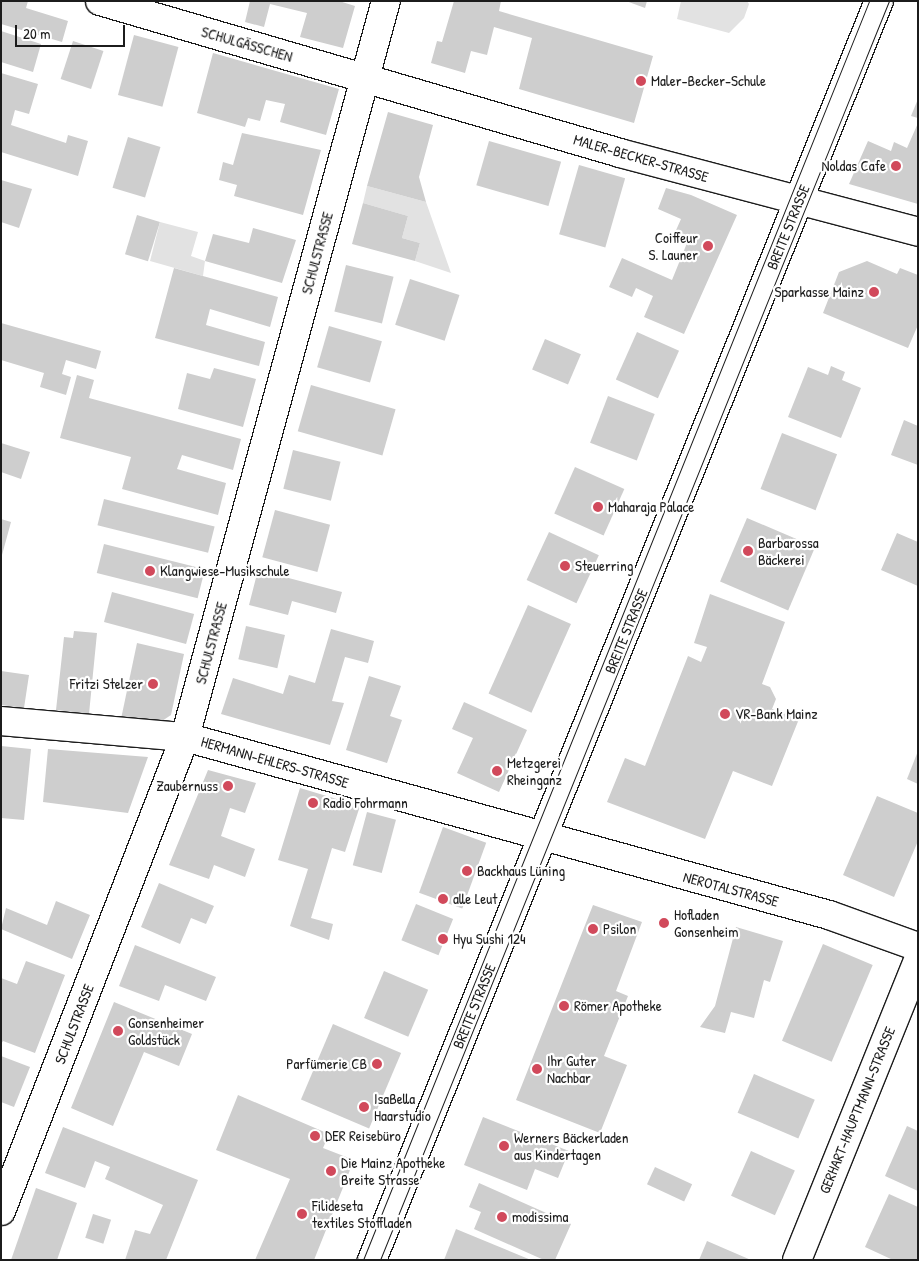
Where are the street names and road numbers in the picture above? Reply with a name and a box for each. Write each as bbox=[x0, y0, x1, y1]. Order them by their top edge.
street label: SCHULGÄSSCHEN bbox=[199, 22, 295, 66]
street label: MALER-BECKER-STRASSE bbox=[571, 130, 711, 186]
street label: BREITE STRASSE bbox=[763, 182, 813, 272]
street label: SCHULSTRASSE bbox=[297, 210, 337, 296]
street label: BREITE STRASSE bbox=[601, 586, 651, 676]
street label: SCHULSTRASSE bbox=[191, 600, 231, 686]
street label: HERMANN-EHLERS-STRASSE bbox=[199, 732, 351, 792]
street label: NEROTALSTRASSE bbox=[681, 868, 781, 910]
street label: BREITE STRASSE bbox=[449, 961, 499, 1051]
street label: SCHULSTRASSE bbox=[50, 981, 98, 1067]
street label: GERHART-HAUPTMANN-STRASSE bbox=[815, 1024, 899, 1196]

